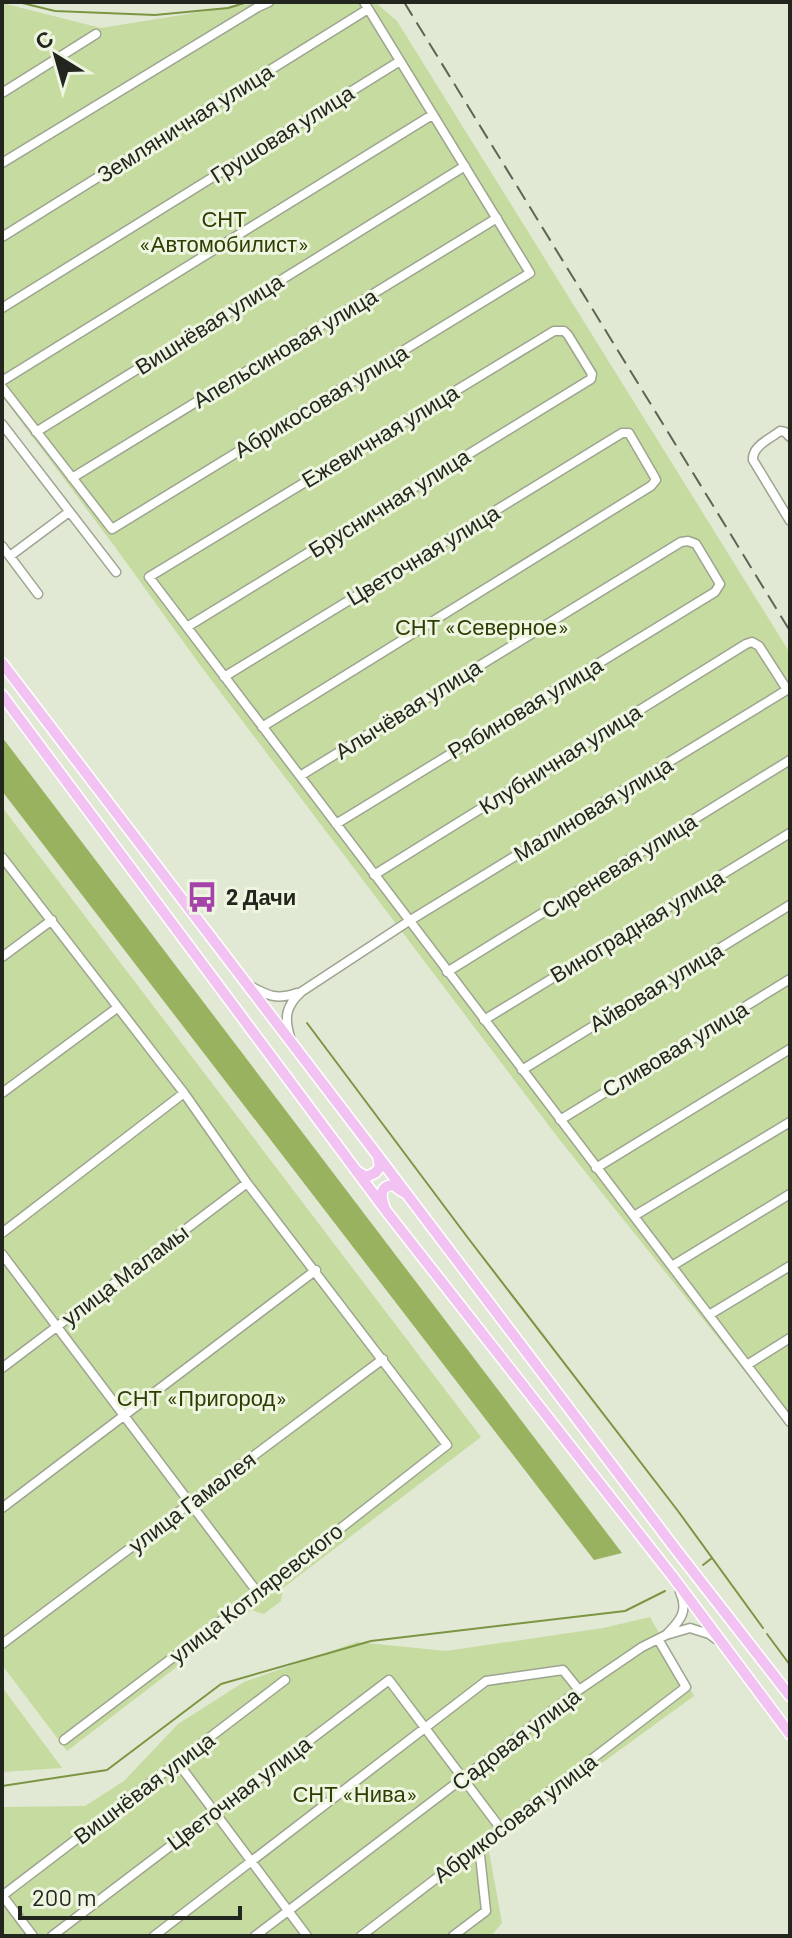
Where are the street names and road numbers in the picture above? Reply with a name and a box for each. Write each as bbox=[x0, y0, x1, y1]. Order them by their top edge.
street label: Земляничная улица bbox=[92, 57, 278, 188]
street label: Грушовая улица bbox=[205, 78, 359, 188]
street label: Вишнёвая улица bbox=[130, 267, 288, 380]
street label: Апельсиновая улица bbox=[188, 281, 383, 413]
street label: Абрикосовая улица bbox=[229, 338, 413, 463]
street label: Ежевичная улица bbox=[296, 378, 464, 493]
street label: Брусничная улица bbox=[303, 442, 475, 563]
street label: Цветочная улица bbox=[341, 498, 505, 611]
street label: Рябиновая улица bbox=[443, 650, 608, 764]
street label: Алычёвая улица bbox=[330, 652, 487, 764]
street label: Клубничная улица bbox=[473, 697, 647, 819]
street label: Малиновая улица bbox=[508, 750, 678, 867]
street label: Сиреневая улица bbox=[536, 807, 702, 924]
street label: Виноградная улица bbox=[545, 863, 729, 988]
street label: Айвовая улица bbox=[584, 936, 728, 1037]
street label: Сливовая улица bbox=[597, 994, 753, 1103]
street label: улица Маламы bbox=[56, 1218, 193, 1331]
street label: улица Гамалея bbox=[123, 1445, 261, 1558]
street label: улица Котляревского bbox=[164, 1517, 348, 1669]
street label: Садовая улица bbox=[446, 1681, 586, 1796]
street label: Вишнёвая улица bbox=[68, 1725, 220, 1849]
street label: Цветочная улица bbox=[161, 1729, 317, 1856]
street label: Абрикосовая улица bbox=[428, 1747, 602, 1888]

